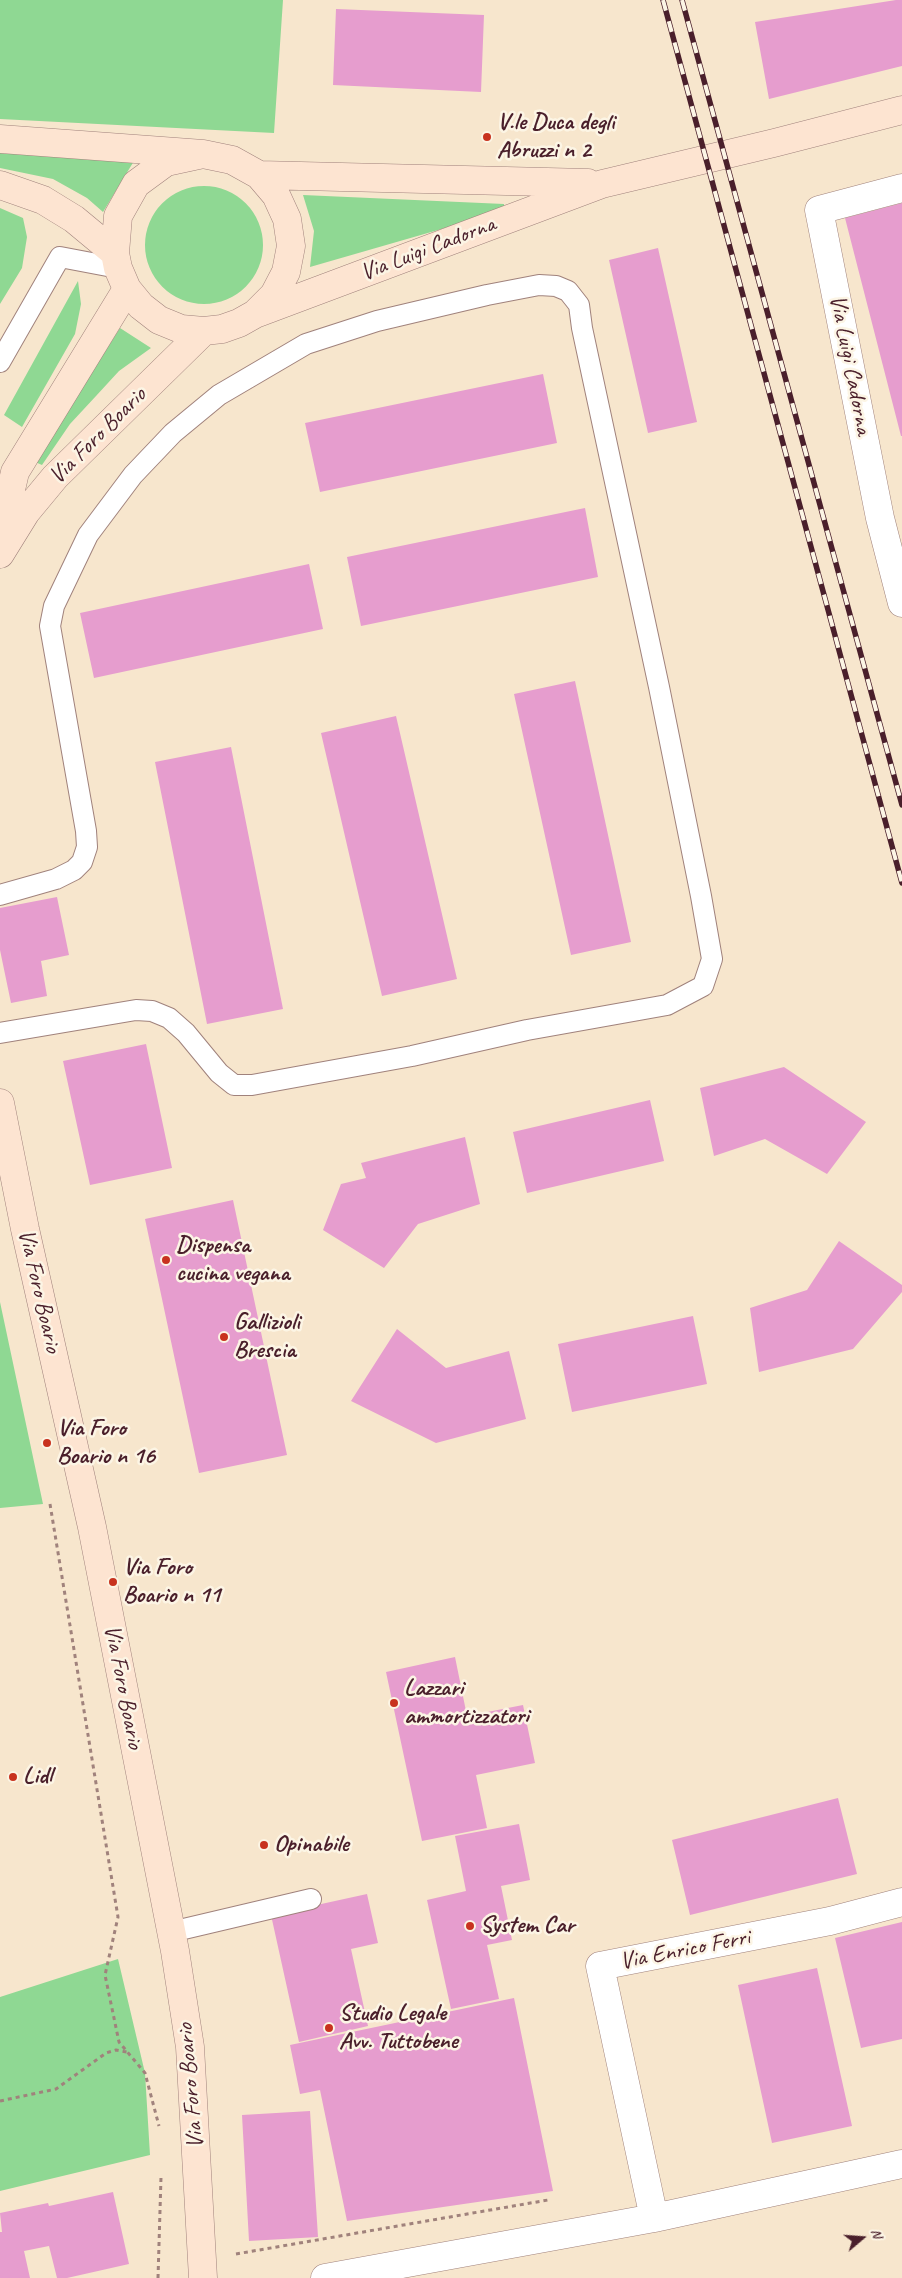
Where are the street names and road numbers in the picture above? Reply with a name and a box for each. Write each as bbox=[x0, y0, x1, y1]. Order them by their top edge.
street label: Via Luigi Cadorna bbox=[356, 210, 500, 288]
street label: Via Luigi Cadorna bbox=[822, 292, 878, 438]
street label: Via Foro Boario bbox=[43, 381, 153, 491]
street label: Via Foro Boario bbox=[11, 1227, 67, 1355]
street label: Via Foro Boario bbox=[97, 1623, 149, 1751]
street label: Via Enrico Ferri bbox=[618, 1923, 752, 1977]
street label: Via Foro Boario bbox=[171, 2022, 211, 2150]

